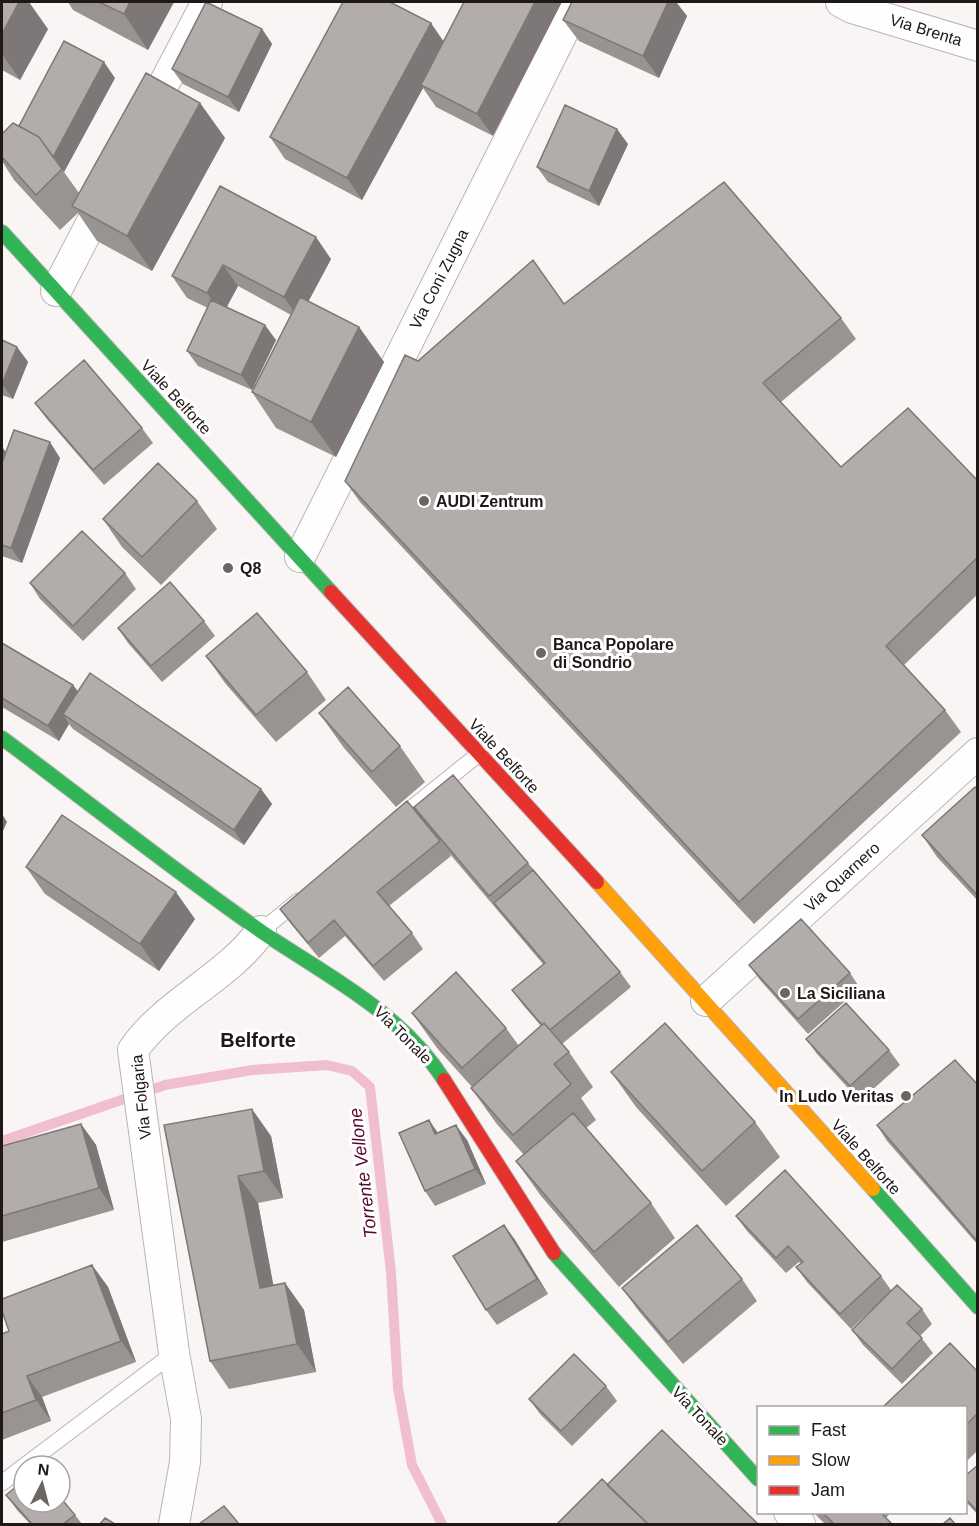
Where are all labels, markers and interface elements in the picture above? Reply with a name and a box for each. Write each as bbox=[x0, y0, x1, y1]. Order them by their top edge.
street label: Via Brenta bbox=[888, 11, 964, 49]
street label: Via Coni Zugna bbox=[406, 226, 472, 332]
street label: Viale Belforte bbox=[137, 357, 215, 438]
place label: AUDI Zentrum bbox=[436, 493, 544, 510]
marker: AUDI Zentrum bbox=[417, 494, 431, 508]
place label: Q8 bbox=[240, 560, 261, 577]
marker: Q8 bbox=[221, 561, 235, 575]
place label: Banca Popolare di Sondrio bbox=[553, 636, 674, 671]
marker: Banca Popolare di Sondrio bbox=[534, 646, 548, 660]
street label: Viale Belforte bbox=[465, 716, 543, 797]
street label: Via Quarnero bbox=[801, 839, 883, 915]
place label: La Siciliana bbox=[797, 985, 885, 1002]
marker: La Siciliana bbox=[778, 986, 792, 1000]
street label: Via Tonale bbox=[371, 1003, 435, 1067]
district label: Belforte bbox=[220, 1029, 296, 1051]
street label: Via Folgaria bbox=[128, 1054, 154, 1140]
place label: In Ludo Veritas bbox=[779, 1088, 894, 1105]
marker: In Ludo Veritas bbox=[899, 1089, 913, 1103]
water label: Torrente Vellone bbox=[345, 1107, 381, 1239]
street label: Viale Belforte bbox=[828, 1116, 904, 1198]
street label: Via Tonale bbox=[669, 1383, 732, 1449]
legend bbox=[757, 1406, 967, 1514]
text: Fast bbox=[811, 1420, 846, 1440]
text: Slow bbox=[811, 1450, 851, 1470]
north arrow bbox=[12, 1454, 72, 1514]
text: N bbox=[37, 1461, 50, 1479]
text: Jam bbox=[811, 1480, 845, 1500]

